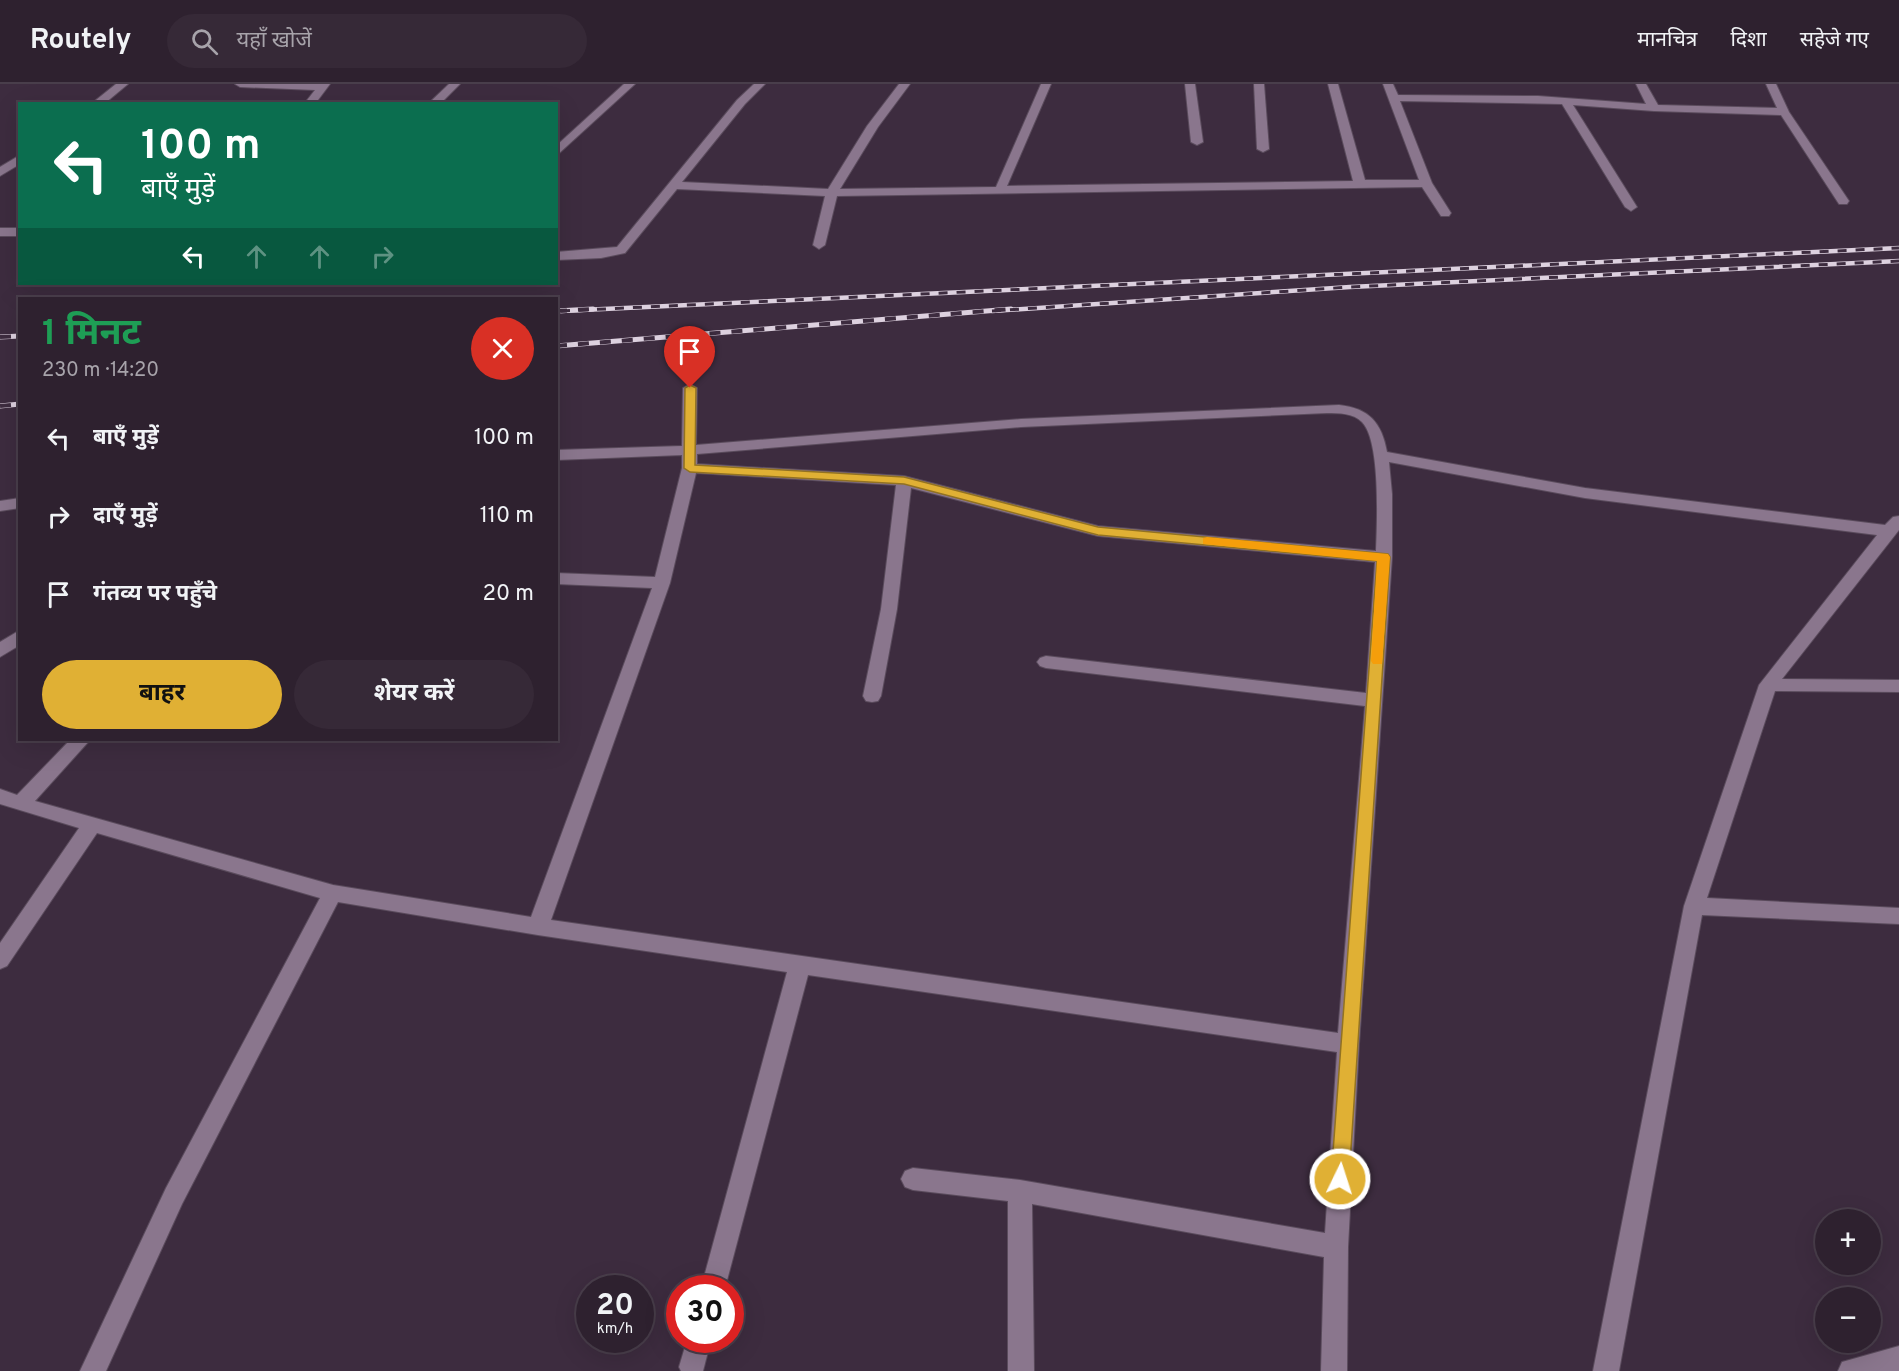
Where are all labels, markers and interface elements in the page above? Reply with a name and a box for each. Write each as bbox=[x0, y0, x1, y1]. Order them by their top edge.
search box bbox=[167, 14, 587, 68]
text: Routely bbox=[30, 23, 131, 59]
icon: search bbox=[188, 25, 221, 58]
text: मानचित्र bbox=[1637, 27, 1697, 54]
text: दिशा bbox=[1730, 27, 1767, 54]
text: सहेजे गए bbox=[1800, 27, 1869, 54]
text: यहाँ खोजें bbox=[236, 28, 312, 55]
text: 100 m bbox=[141, 121, 260, 174]
icon: left bbox=[42, 126, 120, 204]
text: बाएँ मुड़ें bbox=[141, 173, 215, 207]
icon: left bbox=[177, 240, 210, 273]
icon: ahead bbox=[240, 240, 273, 273]
icon: ahead bbox=[303, 240, 336, 273]
icon: right bbox=[366, 240, 399, 273]
text: 1 मिनट bbox=[42, 312, 141, 358]
button: close bbox=[471, 317, 534, 380]
pin bbox=[664, 326, 715, 388]
icon: arrive bbox=[673, 335, 706, 368]
text: 230 m · 14:20 bbox=[42, 358, 159, 384]
icon: left bbox=[42, 422, 75, 455]
text: बाएँ मुड़ें bbox=[93, 425, 159, 452]
text: 100 m bbox=[474, 425, 534, 452]
icon: right bbox=[42, 500, 75, 533]
text: दाएँ मुड़ें bbox=[93, 503, 158, 530]
text: 110 m bbox=[480, 503, 534, 530]
icon: arrive bbox=[42, 578, 75, 611]
text: गंतव्य पर पहुँचे bbox=[93, 581, 217, 608]
text: 20 m bbox=[483, 581, 534, 608]
button: बाहर bbox=[42, 660, 282, 729]
button: शेयर करें bbox=[294, 660, 534, 729]
position arrow bbox=[1308, 1147, 1372, 1211]
map controls bbox=[1815, 1209, 1881, 1353]
button: + bbox=[1815, 1209, 1881, 1275]
speed limit sign: 30 bbox=[666, 1275, 744, 1353]
button: − bbox=[1815, 1287, 1881, 1353]
text: 20 bbox=[596, 1288, 634, 1325]
text: km/h bbox=[597, 1320, 633, 1339]

